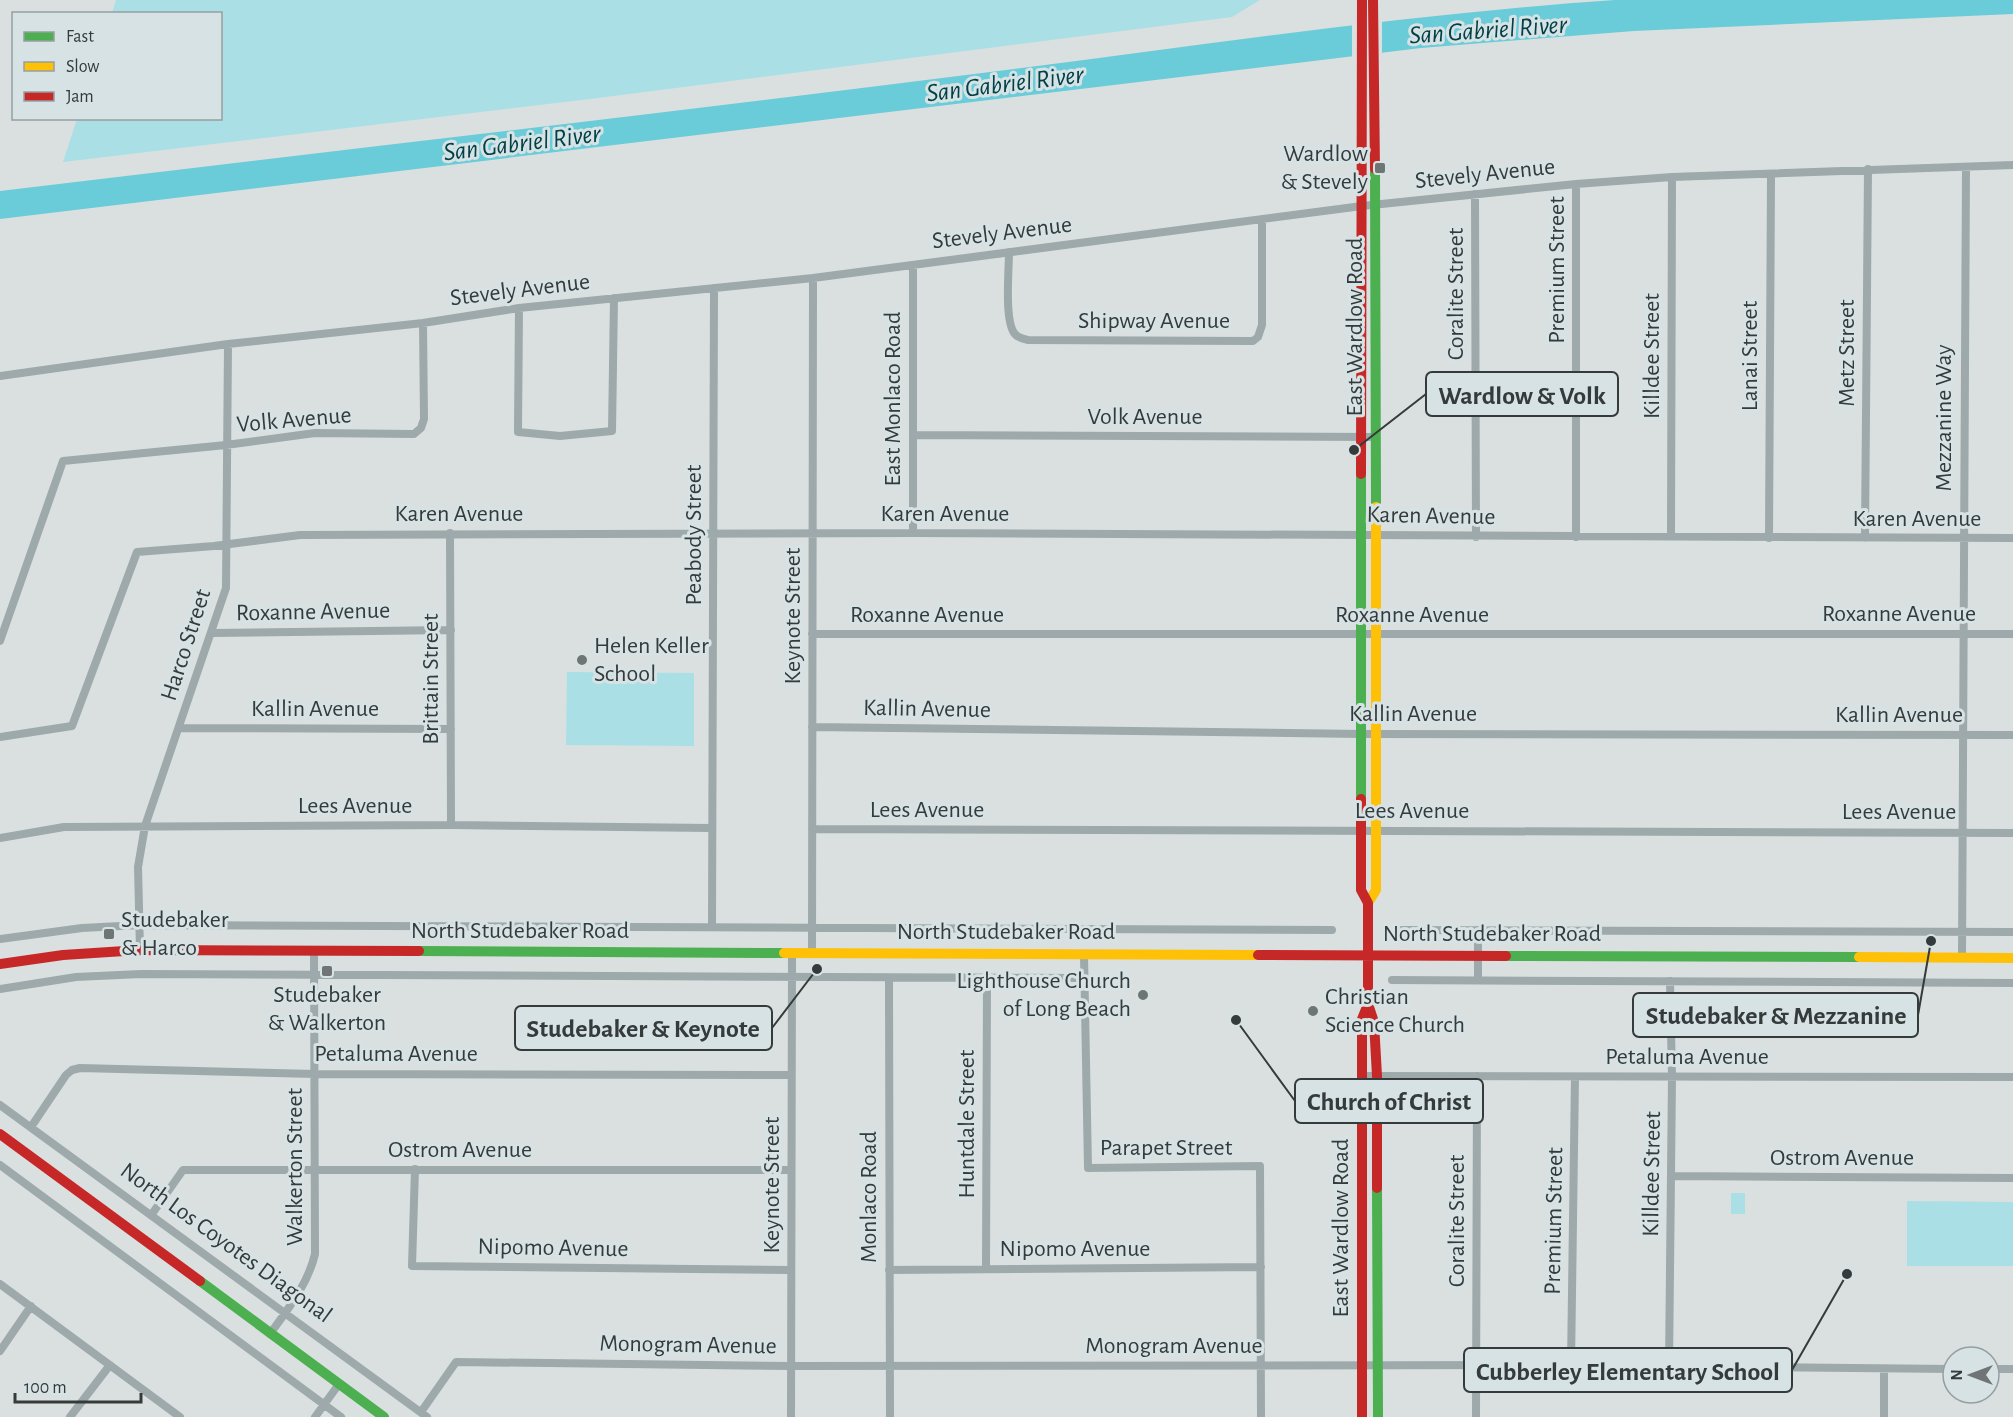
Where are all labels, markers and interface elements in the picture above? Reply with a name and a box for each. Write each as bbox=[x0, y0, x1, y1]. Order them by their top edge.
water label: San Gabriel River bbox=[1408, 11, 1569, 48]
legend bbox=[12, 12, 222, 120]
text: Fast bbox=[66, 28, 94, 46]
text: Slow bbox=[66, 58, 99, 76]
water label: San Gabriel River bbox=[925, 61, 1087, 107]
text: Jam bbox=[66, 88, 94, 106]
water label: San Gabriel River bbox=[442, 120, 604, 166]
place label: Wardlow & Stevely bbox=[1281, 142, 1368, 194]
street label: Stevely Avenue bbox=[1414, 155, 1556, 193]
marker: Wardlow & Stevely bbox=[1373, 161, 1387, 175]
street label: Premium Street bbox=[1545, 196, 1569, 344]
street label: Stevely Avenue bbox=[931, 213, 1073, 253]
street label: Coralite Street bbox=[1444, 227, 1468, 360]
street label: East Wardlow Road bbox=[1343, 237, 1367, 417]
street label: Stevely Avenue bbox=[449, 270, 591, 310]
street label: Killdee Street bbox=[1640, 293, 1664, 419]
street label: Metz Street bbox=[1835, 299, 1859, 407]
street label: Lanai Street bbox=[1738, 300, 1762, 411]
street label: Shipway Avenue bbox=[1078, 309, 1230, 333]
street label: East Monlaco Road bbox=[881, 312, 905, 486]
street label: Mezzanine Way bbox=[1932, 345, 1956, 491]
callout: Wardlow & Volk bbox=[1426, 372, 1618, 416]
text: Wardlow & Volk bbox=[1438, 383, 1606, 409]
street label: Volk Avenue bbox=[236, 403, 352, 437]
street label: Volk Avenue bbox=[1087, 405, 1203, 429]
street label: Peabody Street bbox=[682, 464, 706, 605]
street label: Karen Avenue bbox=[395, 502, 523, 526]
street label: Karen Avenue bbox=[881, 502, 1009, 526]
street label: Karen Avenue bbox=[1366, 503, 1496, 529]
street label: Karen Avenue bbox=[1853, 507, 1981, 531]
street label: Keynote Street bbox=[781, 547, 805, 684]
street label: Harco Street bbox=[157, 586, 215, 704]
street label: Roxanne Avenue bbox=[236, 599, 390, 625]
street label: Roxanne Avenue bbox=[1822, 602, 1976, 626]
street label: Roxanne Avenue bbox=[850, 603, 1004, 627]
street label: Roxanne Avenue bbox=[1335, 603, 1489, 627]
street label: Brittain Street bbox=[419, 613, 443, 745]
place label: Helen Keller School bbox=[594, 634, 709, 686]
marker: Helen Keller School bbox=[575, 653, 589, 667]
street label: Kallin Avenue bbox=[863, 696, 991, 722]
street label: Kallin Avenue bbox=[251, 697, 379, 721]
street label: Kallin Avenue bbox=[1349, 702, 1477, 726]
street label: Kallin Avenue bbox=[1835, 703, 1963, 727]
street label: Lees Avenue bbox=[298, 794, 412, 818]
street label: Lees Avenue bbox=[870, 798, 984, 822]
street label: Lees Avenue bbox=[1355, 799, 1469, 823]
street label: Lees Avenue bbox=[1842, 800, 1956, 824]
place label: Studebaker & Harco bbox=[121, 908, 229, 960]
street label: North Studebaker Road bbox=[411, 919, 629, 943]
street label: North Studebaker Road bbox=[897, 920, 1115, 944]
street label: North Studebaker Road bbox=[1383, 922, 1601, 946]
marker: Studebaker & Harco bbox=[102, 927, 116, 941]
marker: Studebaker & Walkerton bbox=[320, 964, 334, 978]
place label: Lighthouse Church of Long Beach bbox=[957, 969, 1131, 1021]
place label: Studebaker & Walkerton bbox=[268, 983, 386, 1035]
place label: Christian Science Church bbox=[1325, 985, 1465, 1037]
marker: Lighthouse Church of Long Beach bbox=[1136, 988, 1150, 1002]
callout: Studebaker & Mezzanine bbox=[1633, 993, 1918, 1037]
text: Studebaker & Mezzanine bbox=[1646, 1003, 1906, 1029]
marker: Christian Science Church bbox=[1306, 1004, 1320, 1018]
callout: Studebaker & Keynote bbox=[515, 1006, 772, 1050]
text: Studebaker & Keynote bbox=[526, 1016, 760, 1042]
street label: Petaluma Avenue bbox=[314, 1042, 478, 1066]
street label: Petaluma Avenue bbox=[1605, 1045, 1769, 1069]
street label: Huntdale Street bbox=[955, 1049, 979, 1198]
callout: Church of Christ bbox=[1295, 1079, 1483, 1123]
street label: Walkerton Street bbox=[283, 1088, 307, 1246]
text: Church of Christ bbox=[1307, 1089, 1471, 1115]
street label: Killdee Street bbox=[1639, 1111, 1665, 1237]
street label: Keynote Street bbox=[760, 1116, 784, 1253]
street label: Monlaco Road bbox=[857, 1131, 881, 1263]
street label: Parapet Street bbox=[1100, 1136, 1233, 1160]
street label: Ostrom Avenue bbox=[388, 1138, 532, 1162]
street label: East Wardlow Road bbox=[1329, 1138, 1353, 1318]
street label: Ostrom Avenue bbox=[1770, 1146, 1914, 1170]
street label: Premium Street bbox=[1541, 1147, 1567, 1295]
street label: Coralite Street bbox=[1445, 1154, 1469, 1287]
street label: North Los Coyotes Diagonal bbox=[116, 1158, 336, 1328]
street label: Nipomo Avenue bbox=[477, 1235, 629, 1261]
street label: Nipomo Avenue bbox=[1000, 1237, 1150, 1261]
street label: Monogram Avenue bbox=[599, 1331, 777, 1359]
street label: Monogram Avenue bbox=[1085, 1334, 1263, 1358]
north arrow bbox=[1941, 1345, 2001, 1405]
callout: Cubberley Elementary School bbox=[1464, 1348, 1792, 1392]
text: Cubberley Elementary School bbox=[1476, 1359, 1780, 1385]
scale bar bbox=[15, 1366, 141, 1404]
text: N bbox=[1949, 1369, 1965, 1381]
text: 100 m bbox=[24, 1379, 67, 1397]

